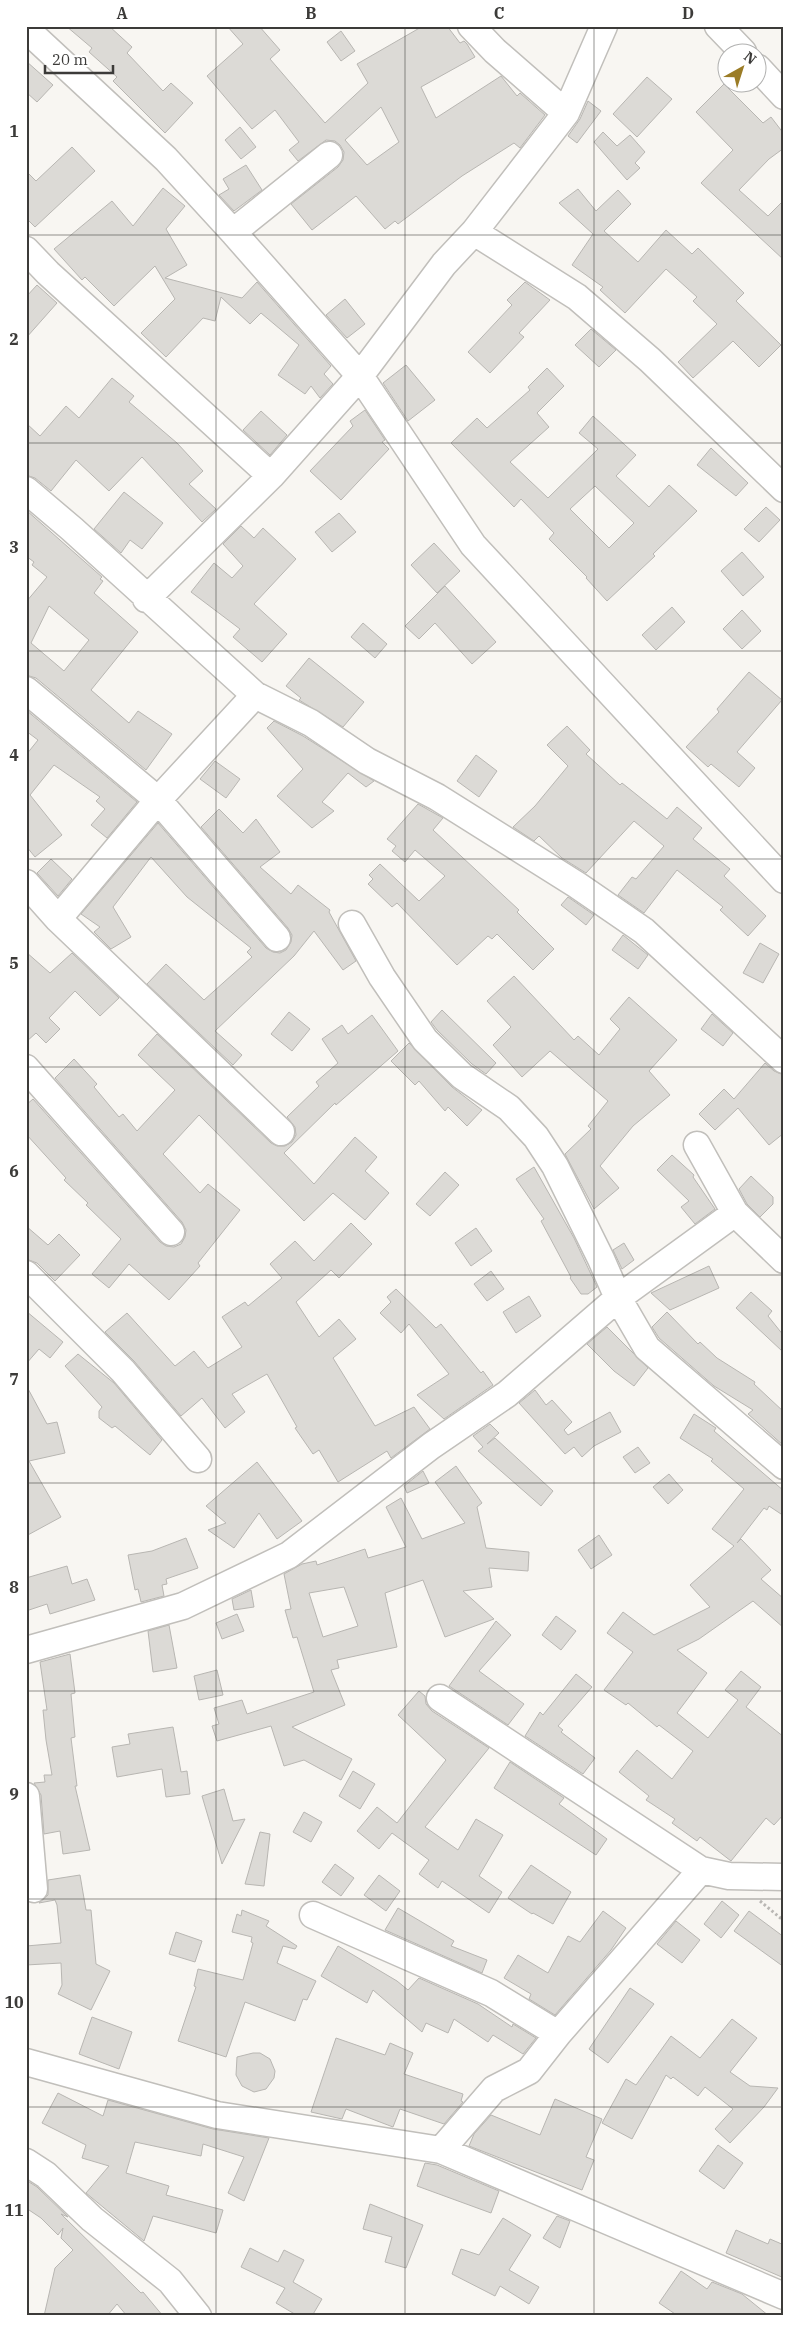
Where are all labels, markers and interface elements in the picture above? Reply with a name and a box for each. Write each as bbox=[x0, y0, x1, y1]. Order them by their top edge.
text: A bbox=[116, 3, 128, 23]
text: B bbox=[305, 3, 317, 23]
text: C bbox=[494, 3, 504, 23]
text: D bbox=[682, 3, 694, 23]
scale bar bbox=[45, 42, 112, 74]
north arrow bbox=[718, 42, 768, 92]
text: N bbox=[740, 47, 760, 68]
text: 20 m bbox=[52, 50, 88, 69]
text: 1 bbox=[9, 121, 19, 141]
text: 2 bbox=[9, 329, 19, 349]
text: 3 bbox=[9, 537, 19, 557]
text: 4 bbox=[9, 745, 19, 765]
text: 5 bbox=[9, 953, 19, 973]
text: 6 bbox=[9, 1161, 19, 1181]
text: 7 bbox=[9, 1369, 19, 1389]
text: 8 bbox=[9, 1577, 19, 1597]
text: 9 bbox=[9, 1784, 19, 1804]
text: 10 bbox=[4, 1992, 24, 2012]
text: 11 bbox=[4, 2200, 24, 2220]

